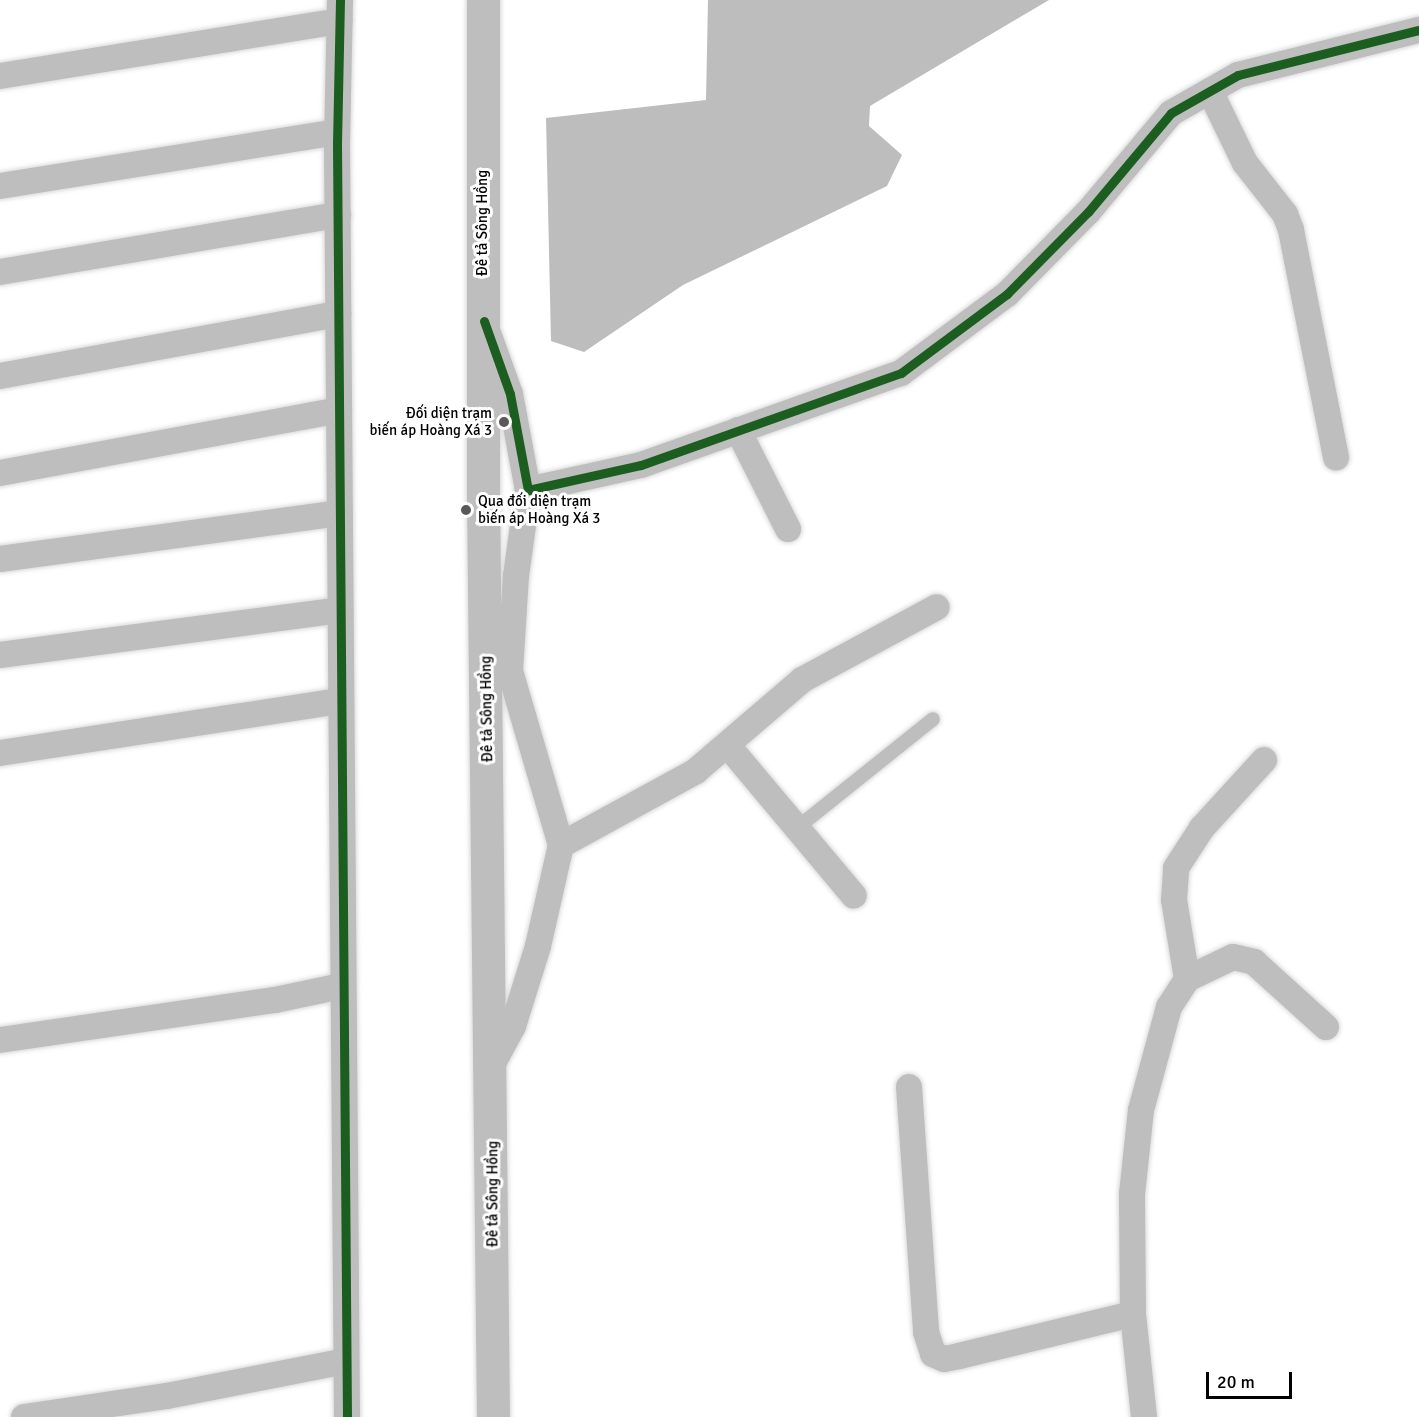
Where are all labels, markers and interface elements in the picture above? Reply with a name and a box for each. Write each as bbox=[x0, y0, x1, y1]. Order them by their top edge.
street label: Đê tả Sông Hồng bbox=[474, 170, 492, 276]
place label: Đối diện trạm biến áp Hoàng Xá 3 bbox=[370, 404, 492, 439]
marker: Đối diện trạm biến áp Hoàng Xá 3 bbox=[497, 415, 511, 429]
place label: Qua đối diện trạm biến áp Hoàng Xá 3 bbox=[478, 492, 600, 527]
marker: Qua đối diện trạm biến áp Hoàng Xá 3 bbox=[459, 503, 473, 517]
street label: Đê tả Sông Hồng bbox=[477, 656, 497, 762]
street label: Đê tả Sông Hồng bbox=[484, 1141, 502, 1247]
scale bar bbox=[1209, 1360, 1294, 1398]
text: 20 m bbox=[1217, 1371, 1255, 1393]

